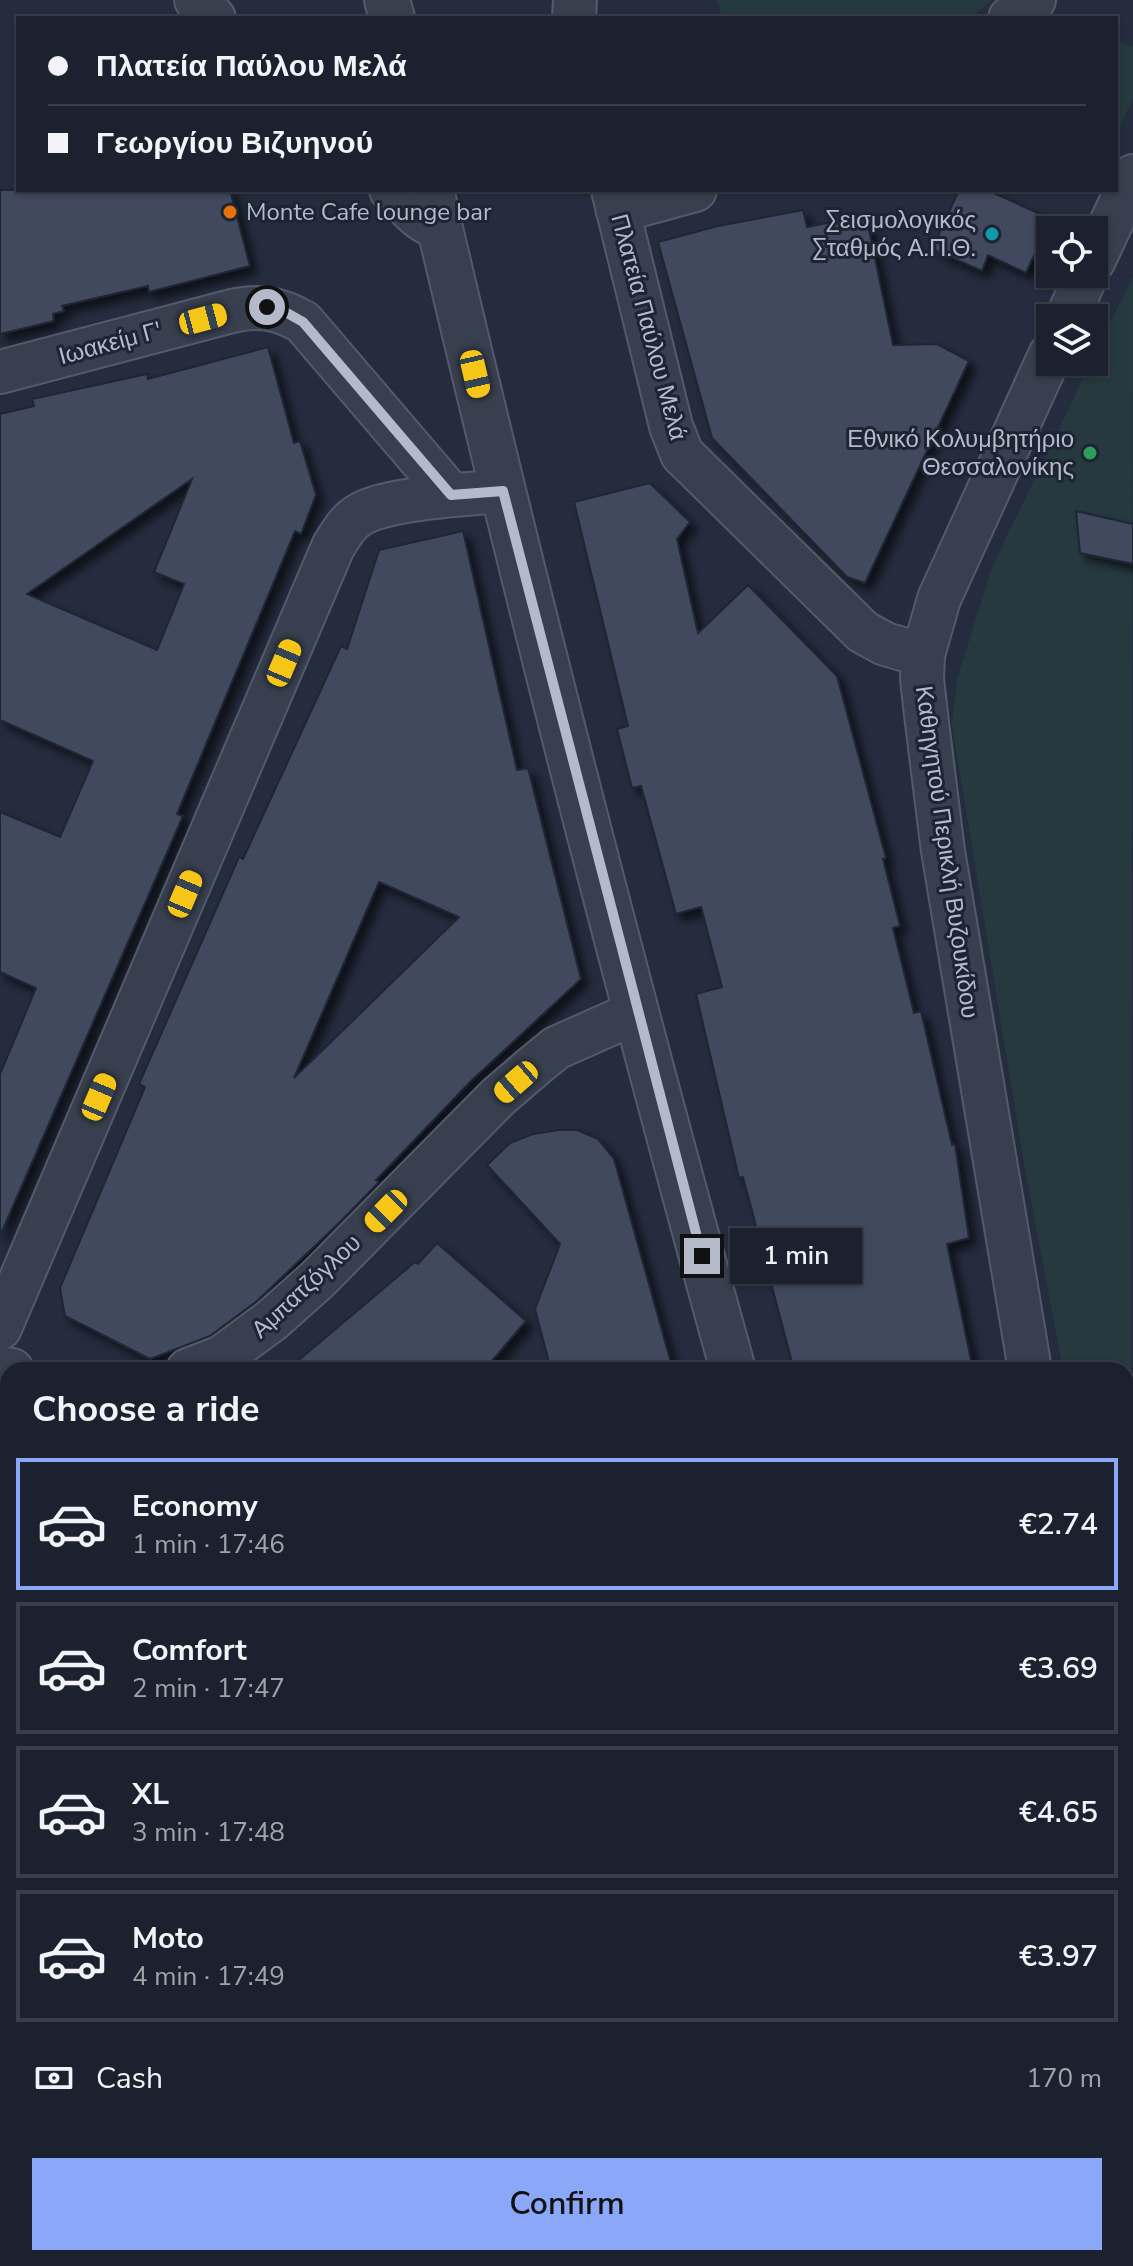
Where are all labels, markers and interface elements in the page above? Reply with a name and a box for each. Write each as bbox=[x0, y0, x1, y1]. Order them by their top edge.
text: Πλατεία Παύλου Μελά bbox=[96, 46, 407, 87]
text: Γεωργίου Βιζυηνού bbox=[96, 123, 373, 164]
place label: Monte Cafe lounge bar bbox=[246, 196, 492, 228]
marker: Monte Cafe lounge bar bbox=[221, 203, 239, 221]
place label: Σεισμολογικός Σταθμός Α.Π.Θ. bbox=[812, 204, 976, 264]
street label: Πλατεία Παύλου Μελά bbox=[603, 210, 695, 444]
map controls bbox=[1036, 216, 1108, 376]
button: locate bbox=[1036, 216, 1108, 288]
marker: Σεισμολογικός Σταθμός Α.Π.Θ. bbox=[983, 225, 1001, 243]
route start bbox=[249, 289, 285, 325]
car bbox=[177, 301, 229, 337]
button: layers bbox=[1036, 304, 1108, 376]
street label: Ιωακείμ Γ' bbox=[55, 314, 165, 372]
car bbox=[458, 348, 492, 400]
place label: Εθνικό Κολυμβητήριο Θεσσαλονίκης bbox=[847, 423, 1074, 483]
marker: Εθνικό Κολυμβητήριο Θεσσαλονίκης bbox=[1081, 444, 1099, 462]
car bbox=[264, 636, 304, 690]
street label: Καθηγητού Περικλή Βυζουκίδου bbox=[908, 684, 986, 1020]
car bbox=[165, 867, 205, 921]
car bbox=[490, 1057, 542, 1107]
car bbox=[79, 1070, 119, 1124]
car bbox=[361, 1186, 411, 1236]
street label: Αμπατζόγλου bbox=[244, 1227, 368, 1345]
callout: 1 min bbox=[730, 1228, 862, 1284]
route end bbox=[684, 1238, 720, 1274]
text: 1 min bbox=[763, 1238, 829, 1273]
text: Choose a ride bbox=[32, 1385, 260, 1434]
text: Economy bbox=[132, 1486, 258, 1527]
icon: car bbox=[36, 1488, 108, 1560]
text: €2.74 bbox=[1019, 1504, 1098, 1545]
text: 1 min · 17:46 bbox=[132, 1527, 285, 1562]
text: Comfort bbox=[132, 1630, 247, 1671]
icon: car bbox=[36, 1632, 108, 1704]
text: €3.69 bbox=[1019, 1648, 1098, 1689]
text: 2 min · 17:47 bbox=[132, 1671, 285, 1706]
text: XL bbox=[132, 1774, 169, 1815]
icon: car bbox=[36, 1776, 108, 1848]
text: €4.65 bbox=[1019, 1792, 1098, 1833]
text: 3 min · 17:48 bbox=[132, 1815, 285, 1850]
text: Moto bbox=[132, 1918, 204, 1959]
icon: car bbox=[36, 1920, 108, 1992]
text: €3.97 bbox=[1019, 1936, 1098, 1977]
text: 4 min · 17:49 bbox=[132, 1959, 285, 1994]
icon: cash bbox=[32, 2056, 76, 2100]
text: Cash bbox=[96, 2058, 163, 2099]
text: 170 m bbox=[1026, 2061, 1102, 2096]
button: Confirm bbox=[32, 2158, 1102, 2250]

